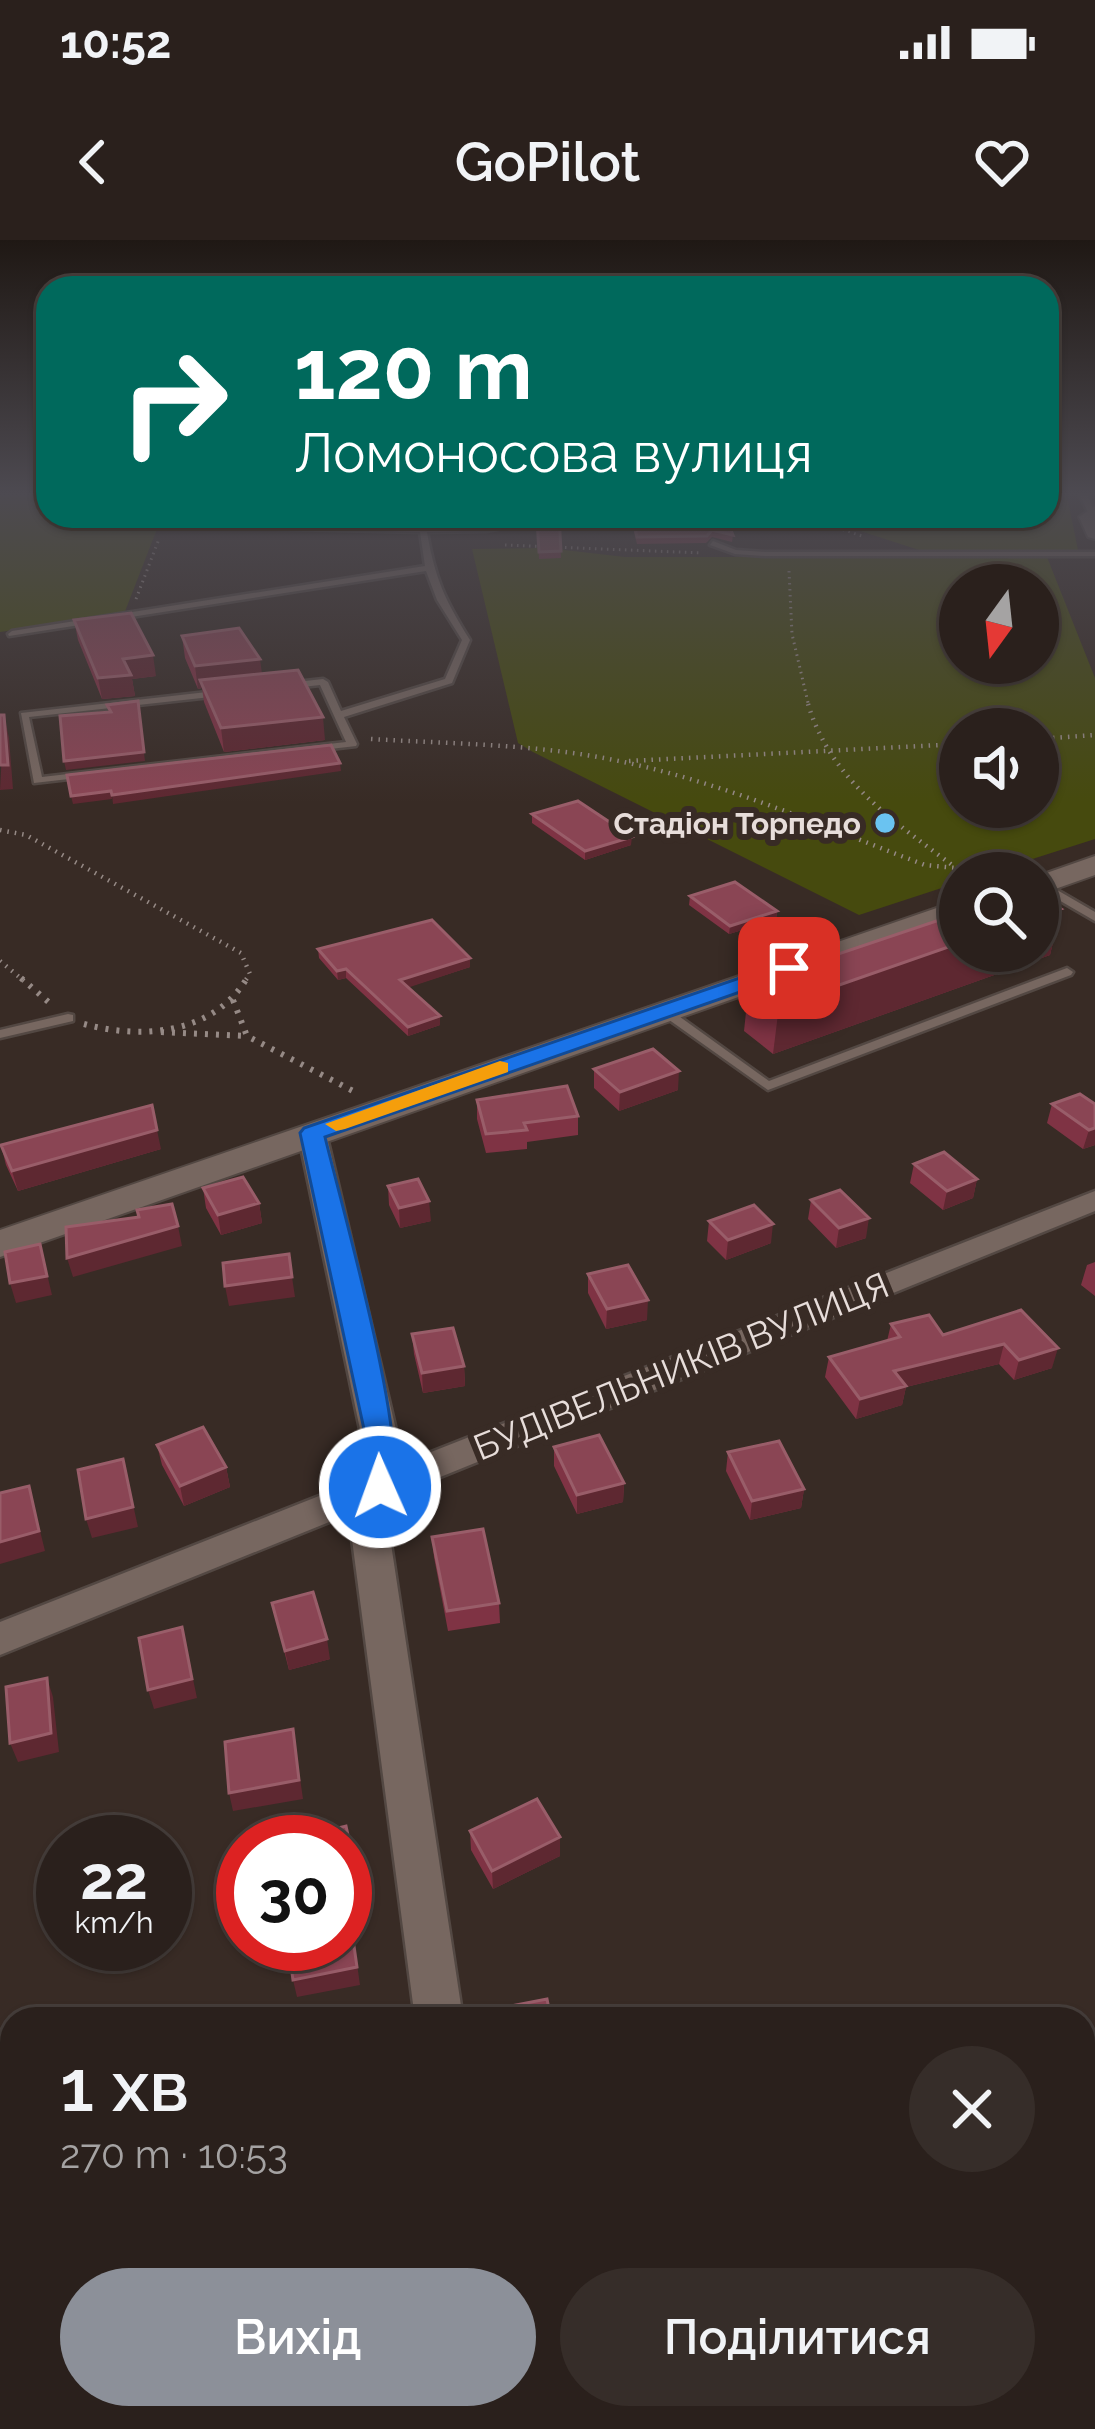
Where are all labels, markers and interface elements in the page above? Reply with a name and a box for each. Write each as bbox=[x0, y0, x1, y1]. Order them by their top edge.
text: 10:52 bbox=[60, 16, 171, 69]
icon: back bbox=[60, 129, 126, 195]
icon: heart bbox=[969, 129, 1035, 195]
text: GoPilot bbox=[455, 130, 640, 194]
text: 120 m bbox=[294, 320, 533, 419]
icon: right bbox=[96, 324, 252, 480]
text: Ломоносова вулиця bbox=[294, 421, 813, 485]
north arrow bbox=[939, 564, 1059, 684]
map controls bbox=[939, 564, 1059, 972]
button: sound bbox=[939, 708, 1059, 828]
place label: Стадіон Торпедо bbox=[613, 806, 861, 841]
marker: Стадіон Торпедо bbox=[872, 810, 898, 836]
button: search bbox=[939, 852, 1059, 972]
pin bbox=[738, 917, 840, 1019]
icon: arrive bbox=[756, 935, 822, 1001]
street label: БУДІВЕЛЬНИКІВ ВУЛИЦЯ bbox=[468, 1263, 894, 1469]
position arrow bbox=[317, 1424, 443, 1550]
speed limit sign: 30 bbox=[216, 1815, 372, 1971]
text: 22 bbox=[80, 1843, 148, 1913]
text: km/h bbox=[74, 1905, 154, 1940]
text: 1 хв bbox=[60, 2043, 189, 2128]
button: close bbox=[909, 2046, 1035, 2172]
text: 270 m · 10:53 bbox=[60, 2131, 288, 2177]
button: Вихід bbox=[60, 2268, 536, 2406]
button: Поділитися bbox=[560, 2268, 1035, 2406]

